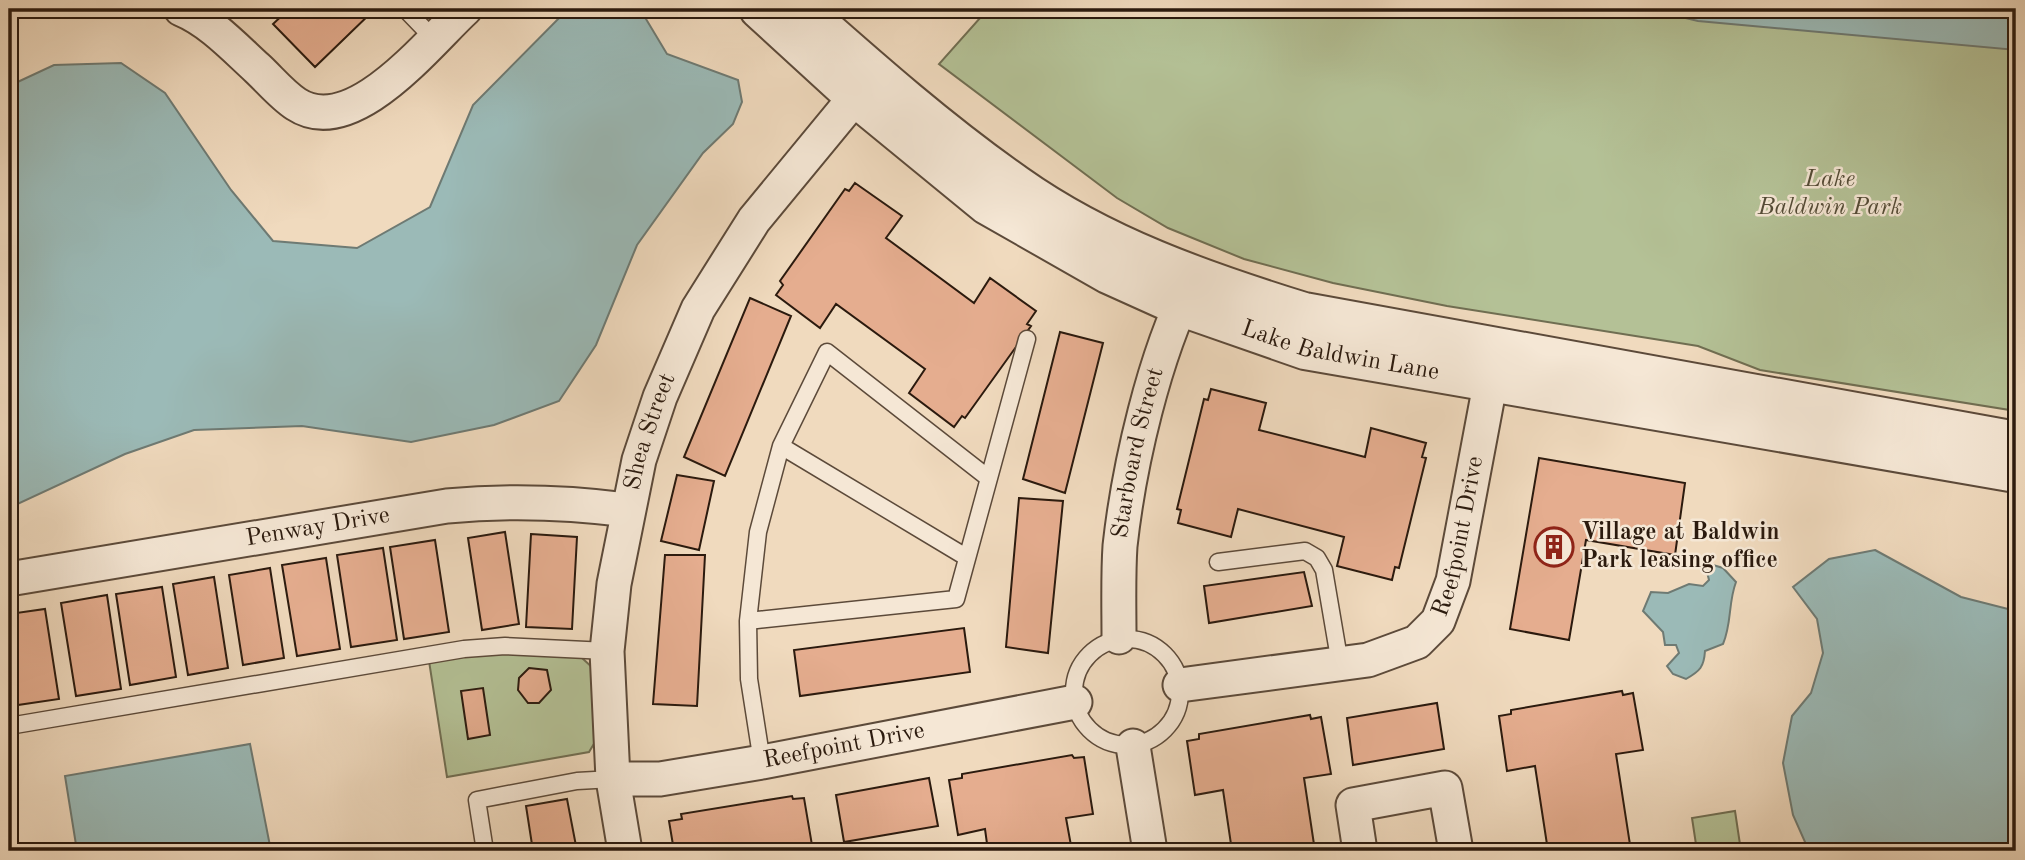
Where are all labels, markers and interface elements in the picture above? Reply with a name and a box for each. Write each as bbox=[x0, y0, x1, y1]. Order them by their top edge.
park label: Lake Baldwin Park bbox=[1757, 168, 1902, 220]
street label: Lake Baldwin Lane bbox=[1238, 317, 1441, 385]
street label: Starboard Street bbox=[1109, 365, 1169, 540]
street label: Shea Street bbox=[621, 370, 681, 492]
street label: Reefpoint Drive bbox=[1429, 454, 1488, 620]
street label: Penway Drive bbox=[244, 504, 392, 551]
place label: Village at Baldwin Park leasing office bbox=[1581, 521, 1780, 573]
building icon: Village at Baldwin Park leasing office bbox=[1533, 526, 1575, 568]
street label: Reefpoint Drive bbox=[761, 719, 927, 773]

